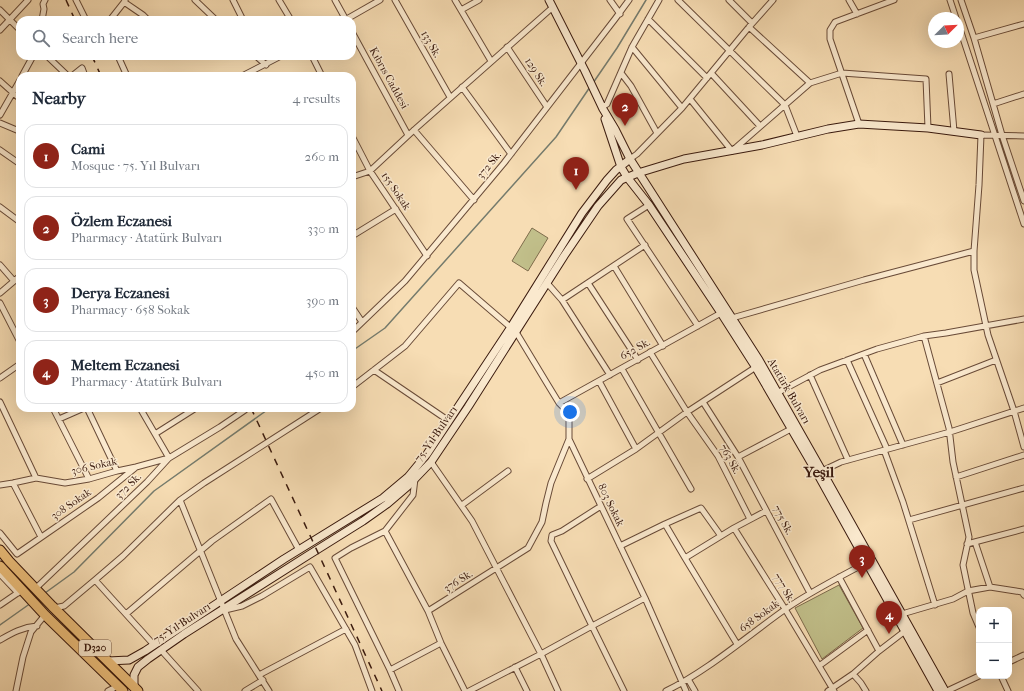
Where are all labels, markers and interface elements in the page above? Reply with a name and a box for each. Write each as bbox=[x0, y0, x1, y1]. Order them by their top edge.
north arrow bbox=[928, 12, 964, 48]
search box bbox=[16, 16, 356, 60]
icon: search bbox=[30, 27, 52, 49]
street label: 133 Sk. bbox=[418, 28, 444, 60]
text: Search here bbox=[62, 29, 138, 47]
street label: Kıbrıs Caddesi bbox=[367, 45, 412, 112]
street label: 129 Sk. bbox=[522, 55, 550, 89]
text: Nearby bbox=[32, 88, 86, 108]
text: 4 results bbox=[293, 91, 340, 106]
pin: 2 bbox=[612, 93, 638, 126]
text: Cami bbox=[71, 140, 105, 158]
text: 1 bbox=[44, 149, 48, 164]
text: 260 m bbox=[305, 149, 339, 164]
street label: 372 Sk. bbox=[474, 149, 504, 181]
pin: 1 bbox=[563, 157, 589, 190]
text: Mosque · 75. Yıl Bulvarı bbox=[71, 158, 200, 173]
street label: 155 Sokak bbox=[379, 169, 414, 213]
text: Özlem Eczanesi bbox=[71, 212, 172, 230]
text: 2 bbox=[43, 221, 49, 236]
text: 330 m bbox=[308, 221, 339, 236]
text: Pharmacy · Atatürk Bulvarı bbox=[71, 230, 222, 245]
text: Derya Eczanesi bbox=[71, 284, 170, 302]
text: 3 bbox=[43, 293, 49, 308]
text: 390 m bbox=[306, 293, 339, 308]
text: Pharmacy · 658 Sokak bbox=[71, 302, 190, 317]
street label: 652 Sk. bbox=[618, 335, 652, 363]
street label: Atatürk Bulvarı bbox=[764, 355, 813, 427]
text: Meltem Eczanesi bbox=[71, 356, 180, 374]
text: 4 bbox=[42, 365, 50, 380]
text: 450 m bbox=[305, 365, 339, 380]
text: Pharmacy · Atatürk Bulvarı bbox=[71, 374, 222, 389]
your location bbox=[560, 402, 580, 422]
street label: 75. Yıl Bulvarı bbox=[412, 403, 461, 465]
street label: 763 Sk. bbox=[716, 442, 744, 476]
street label: 306 Sokak bbox=[70, 454, 118, 478]
district label: Yeşil bbox=[803, 463, 835, 482]
street label: 372 Sk. bbox=[112, 470, 144, 502]
street label: 803 Sokak bbox=[595, 481, 627, 529]
street label: 308 Sokak bbox=[48, 485, 94, 523]
street label: 775 Sk. bbox=[770, 503, 796, 537]
pin: 3 bbox=[849, 545, 875, 578]
street label: 376 Sk. bbox=[441, 567, 475, 595]
street label: 777 Sk. bbox=[770, 571, 798, 605]
street label: 658 Sokak bbox=[737, 597, 782, 635]
street label: 75. Yıl Bulvarı bbox=[151, 599, 214, 646]
pin: 4 bbox=[876, 601, 902, 634]
map controls bbox=[976, 607, 1012, 679]
button: + bbox=[976, 607, 1012, 643]
road number: D320 bbox=[79, 640, 111, 656]
button: − bbox=[976, 643, 1012, 679]

